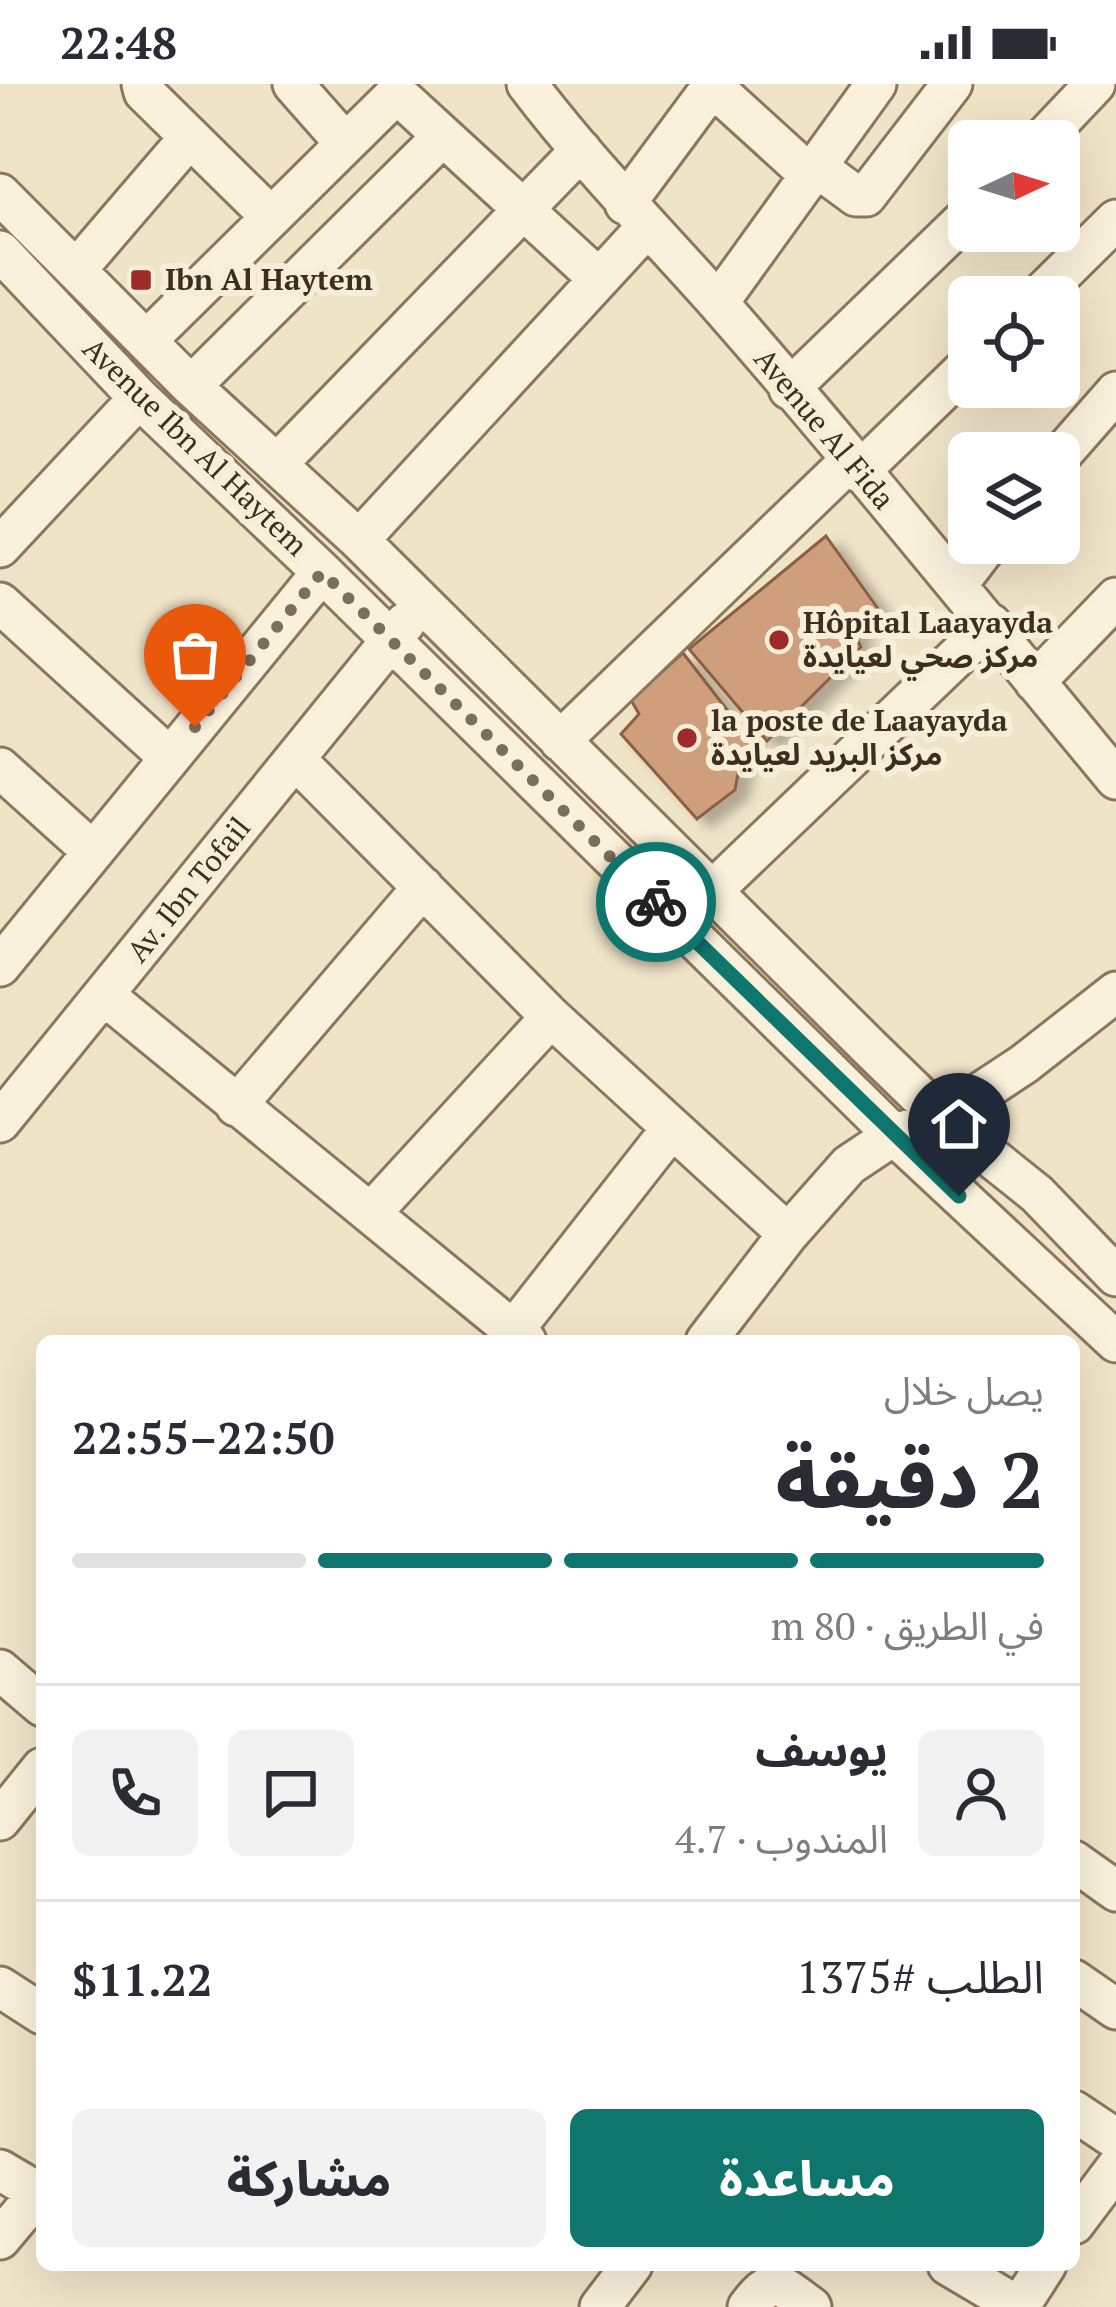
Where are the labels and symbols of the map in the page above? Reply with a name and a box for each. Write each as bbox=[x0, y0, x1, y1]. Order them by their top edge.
north arrow bbox=[948, 120, 1080, 252]
place label: Ibn Al Haytem bbox=[165, 259, 373, 299]
marker: Ibn Al Haytem bbox=[128, 267, 154, 293]
street label: Avenue Ibn Al Haytem bbox=[75, 328, 317, 564]
street label: Avenue Al Fida bbox=[746, 339, 904, 517]
place label: Hôpital Laayayda مركز صحي لعيايدة bbox=[803, 602, 1053, 681]
pin bbox=[144, 604, 246, 727]
marker: Hôpital Laayayda مركز صحي لعيايدة bbox=[766, 627, 792, 653]
place label: la poste de Laayayda مركز البريد لعيايدة bbox=[711, 700, 1008, 774]
marker: la poste de Laayayda مركز البريد لعيايدة bbox=[674, 725, 700, 751]
street label: Av. Ibn Tofail bbox=[117, 809, 259, 970]
courier bbox=[596, 842, 716, 962]
pin bbox=[908, 1073, 1010, 1196]

